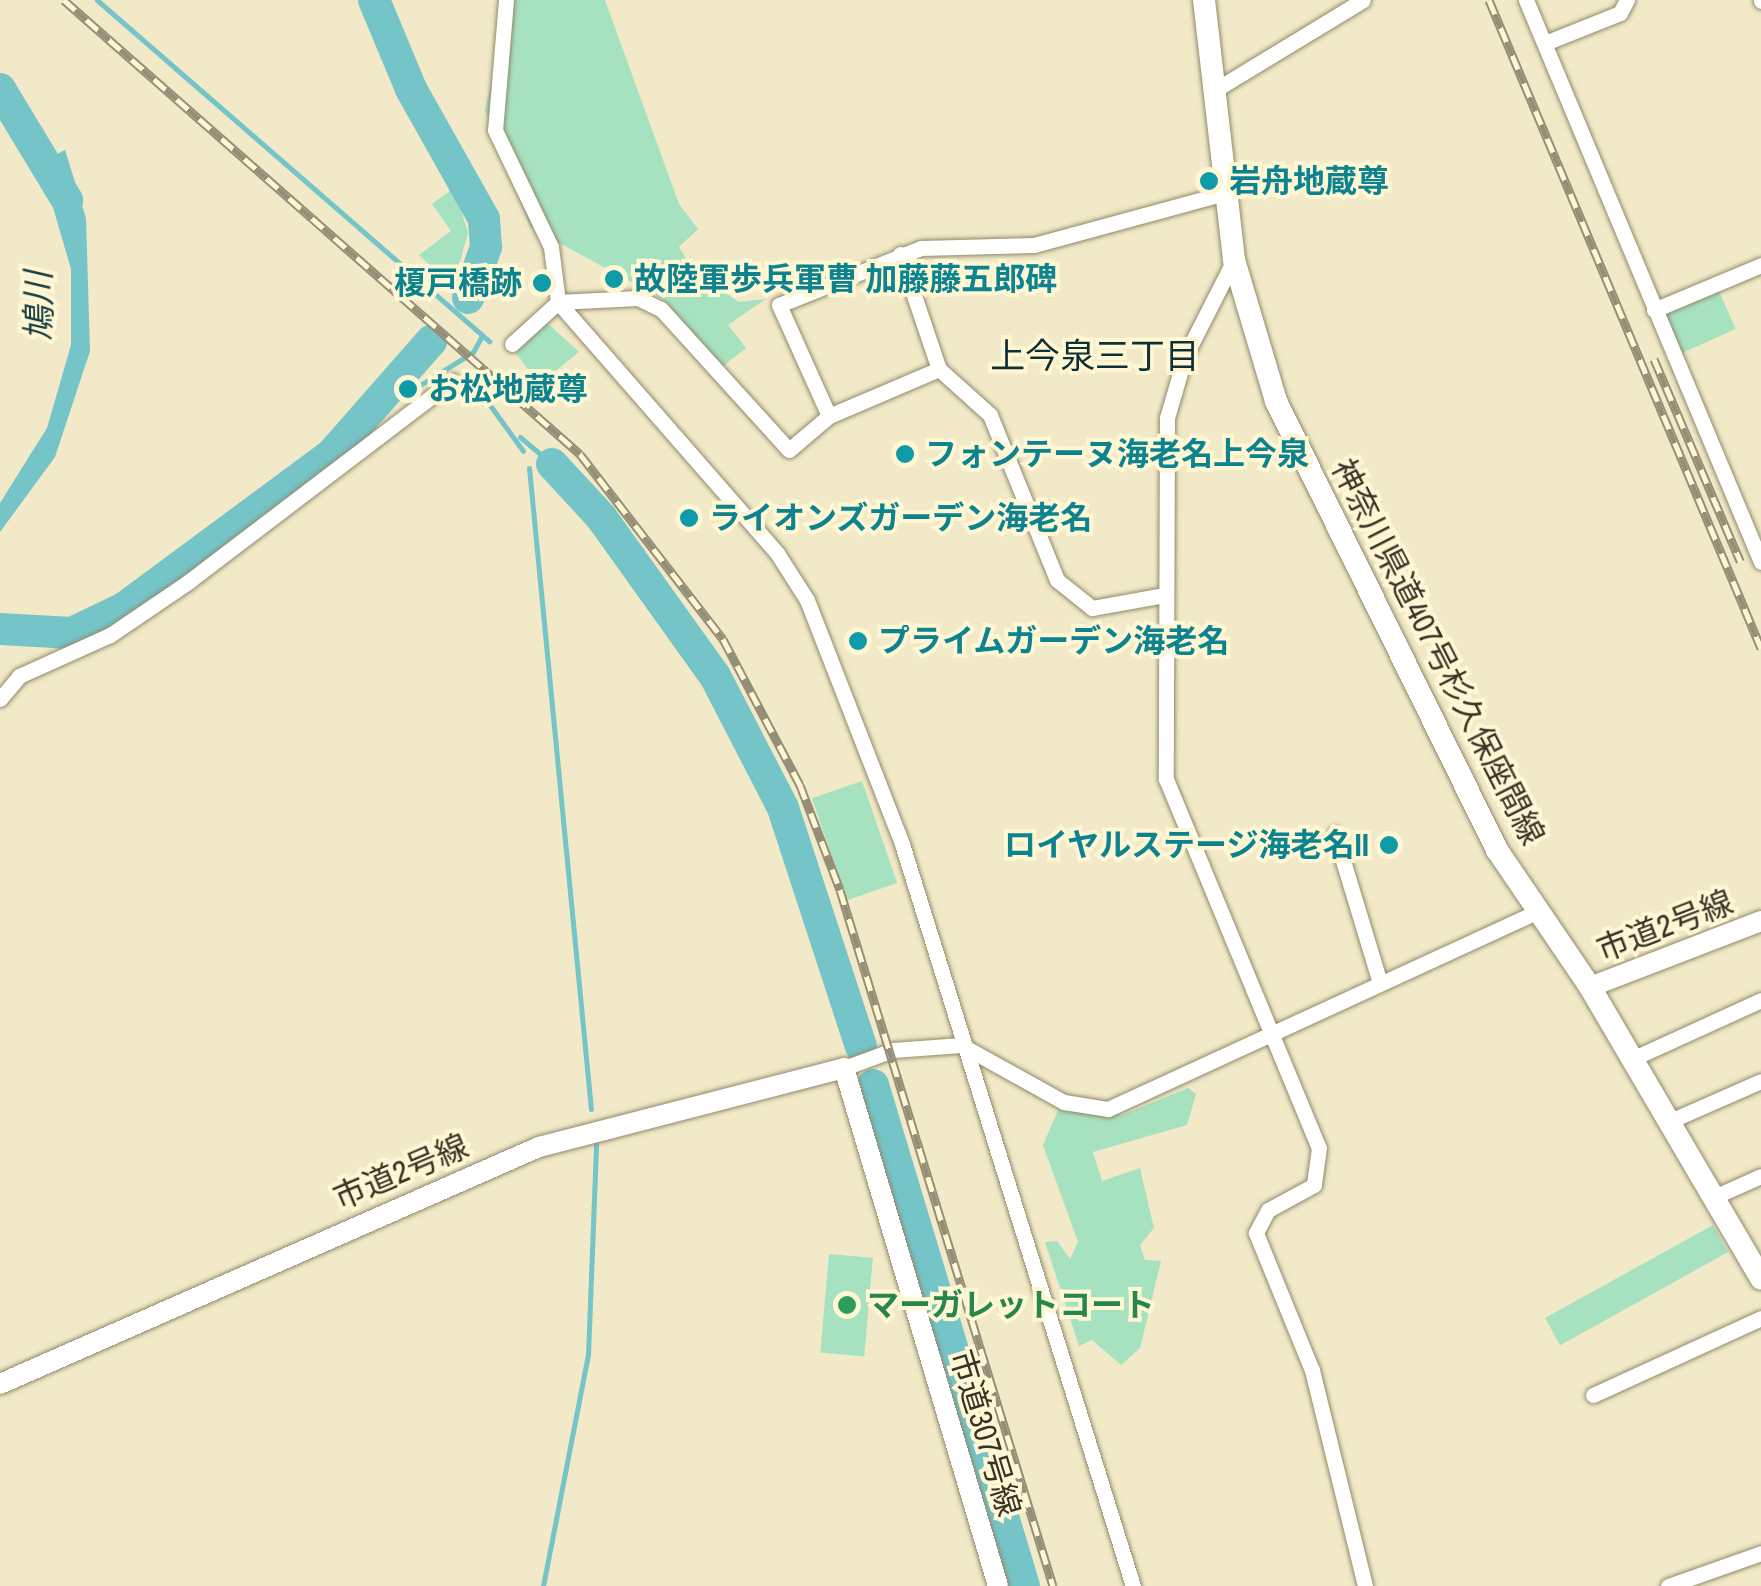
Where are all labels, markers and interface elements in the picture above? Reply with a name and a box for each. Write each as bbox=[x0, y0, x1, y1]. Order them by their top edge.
place label: 岩舟地蔵尊 bbox=[1229, 162, 1389, 200]
marker: 岩舟地蔵尊 bbox=[1198, 170, 1220, 192]
place label: 故陸軍歩兵軍曹 加藤藤五郎碑 bbox=[634, 260, 1057, 298]
place label: 榎戸橋跡 bbox=[394, 264, 522, 302]
marker: 故陸軍歩兵軍曹 加藤藤五郎碑 bbox=[603, 268, 625, 290]
water label: 鳩川 bbox=[17, 271, 61, 341]
marker: 榎戸橋跡 bbox=[531, 272, 553, 294]
district label: 上今泉三丁目 bbox=[990, 335, 1200, 377]
place label: お松地蔵尊 bbox=[428, 370, 588, 408]
marker: お松地蔵尊 bbox=[397, 378, 419, 400]
place label: フォンテーヌ海老名上今泉 bbox=[925, 435, 1309, 473]
marker: フォンテーヌ海老名上今泉 bbox=[894, 443, 916, 465]
street label: 神奈川県道407号杉久保座間線 bbox=[1324, 453, 1552, 851]
place label: ライオンズガーデン海老名 bbox=[709, 499, 1093, 537]
marker: ライオンズガーデン海老名 bbox=[678, 507, 700, 529]
place label: プライムガーデン海老名 bbox=[878, 622, 1230, 660]
marker: プライムガーデン海老名 bbox=[847, 630, 869, 652]
place label: ロイヤルステージ海老名II bbox=[1002, 826, 1369, 864]
marker: ロイヤルステージ海老名II bbox=[1378, 834, 1400, 856]
street label: 市道2号線 bbox=[1592, 883, 1738, 969]
street label: 市道2号線 bbox=[328, 1126, 474, 1218]
place label: マーガレットコート bbox=[867, 1286, 1155, 1324]
marker: マーガレットコート bbox=[836, 1294, 858, 1316]
street label: 市道307号線 bbox=[942, 1345, 1028, 1521]

